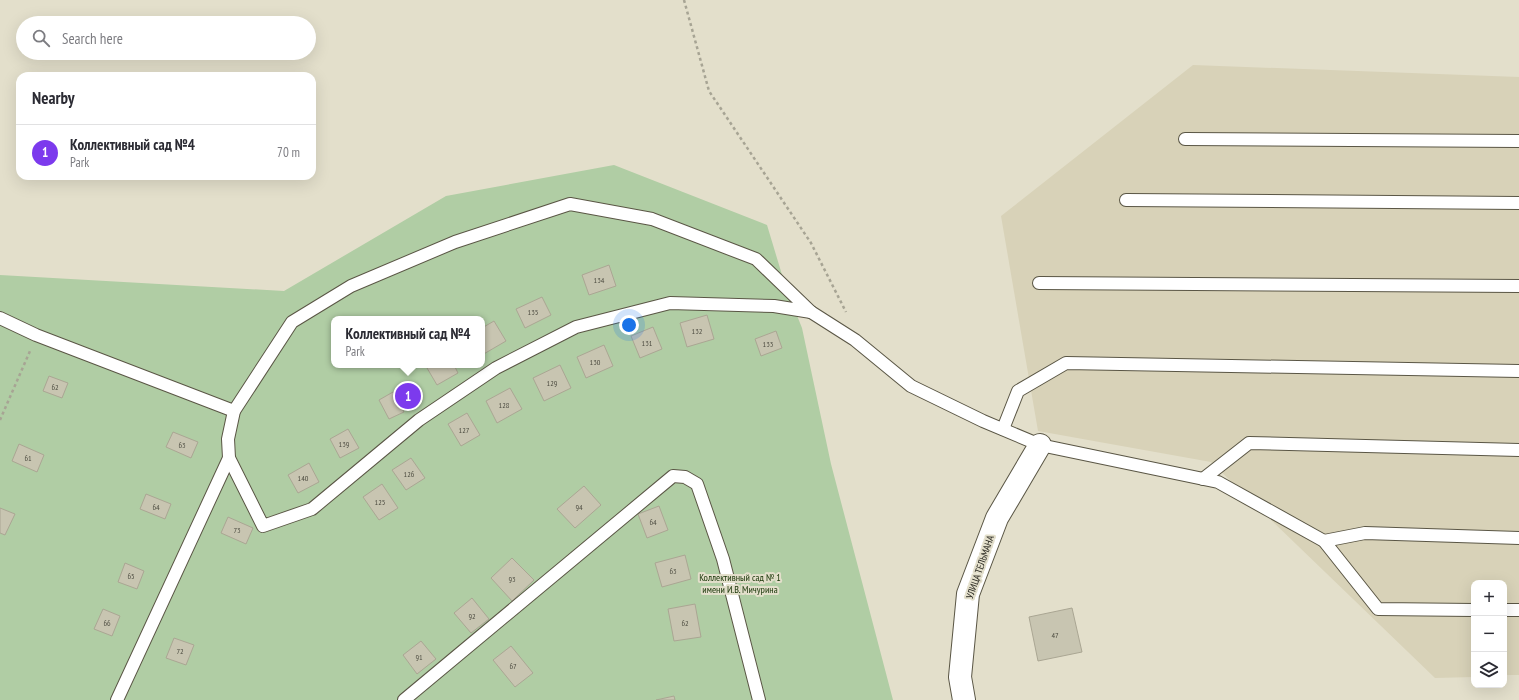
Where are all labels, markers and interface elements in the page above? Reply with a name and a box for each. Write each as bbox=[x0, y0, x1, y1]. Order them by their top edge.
search box bbox=[16, 16, 316, 60]
icon: search bbox=[30, 27, 52, 49]
text: Search here bbox=[62, 29, 123, 48]
text: Nearby bbox=[32, 87, 75, 109]
text: Коллективный сад №4 bbox=[70, 135, 195, 154]
text: 1 bbox=[42, 144, 48, 161]
text: 70 m bbox=[277, 144, 300, 161]
text: Park bbox=[70, 154, 89, 171]
house number: 134 bbox=[594, 275, 605, 285]
house number: 135 bbox=[528, 307, 538, 317]
your location bbox=[619, 315, 639, 335]
popup bbox=[331, 316, 485, 368]
text: Коллективный сад №4 bbox=[346, 324, 470, 343]
house number: 132 bbox=[692, 326, 703, 336]
house number: 131 bbox=[642, 338, 653, 348]
house number: 133 bbox=[763, 339, 774, 349]
text: Park bbox=[346, 343, 365, 360]
house number: 130 bbox=[590, 357, 601, 367]
house number: 129 bbox=[547, 378, 558, 388]
pin: 1 bbox=[395, 381, 421, 411]
house number: 62 bbox=[51, 382, 59, 392]
house number: 128 bbox=[499, 400, 510, 410]
house number: 127 bbox=[459, 425, 470, 435]
house number: 139 bbox=[339, 439, 350, 449]
house number: 63 bbox=[178, 440, 186, 450]
house number: 61 bbox=[24, 453, 32, 463]
house number: 126 bbox=[404, 469, 415, 479]
house number: 140 bbox=[298, 473, 309, 483]
house number: 125 bbox=[375, 497, 385, 507]
house number: 64 bbox=[152, 502, 160, 512]
house number: 94 bbox=[575, 502, 583, 512]
house number: 64 bbox=[649, 517, 657, 527]
house number: 73 bbox=[233, 525, 241, 535]
street label: УЛИЦА ТЕЛЬМАНА bbox=[963, 533, 997, 600]
house number: 63 bbox=[669, 566, 677, 576]
house number: 65 bbox=[127, 571, 135, 581]
park label: Коллективный сад № 1 имени И.В. Мичурина bbox=[699, 571, 781, 596]
house number: 93 bbox=[508, 574, 516, 584]
map controls bbox=[1471, 580, 1507, 688]
button: + bbox=[1471, 580, 1507, 616]
house number: 92 bbox=[468, 611, 476, 621]
button: − bbox=[1471, 616, 1507, 652]
house number: 66 bbox=[103, 618, 111, 628]
house number: 62 bbox=[681, 618, 689, 628]
house number: 47 bbox=[1051, 630, 1059, 640]
house number: 72 bbox=[176, 646, 184, 656]
house number: 91 bbox=[415, 652, 423, 662]
button: layers bbox=[1471, 652, 1507, 688]
house number: 67 bbox=[509, 661, 517, 671]

